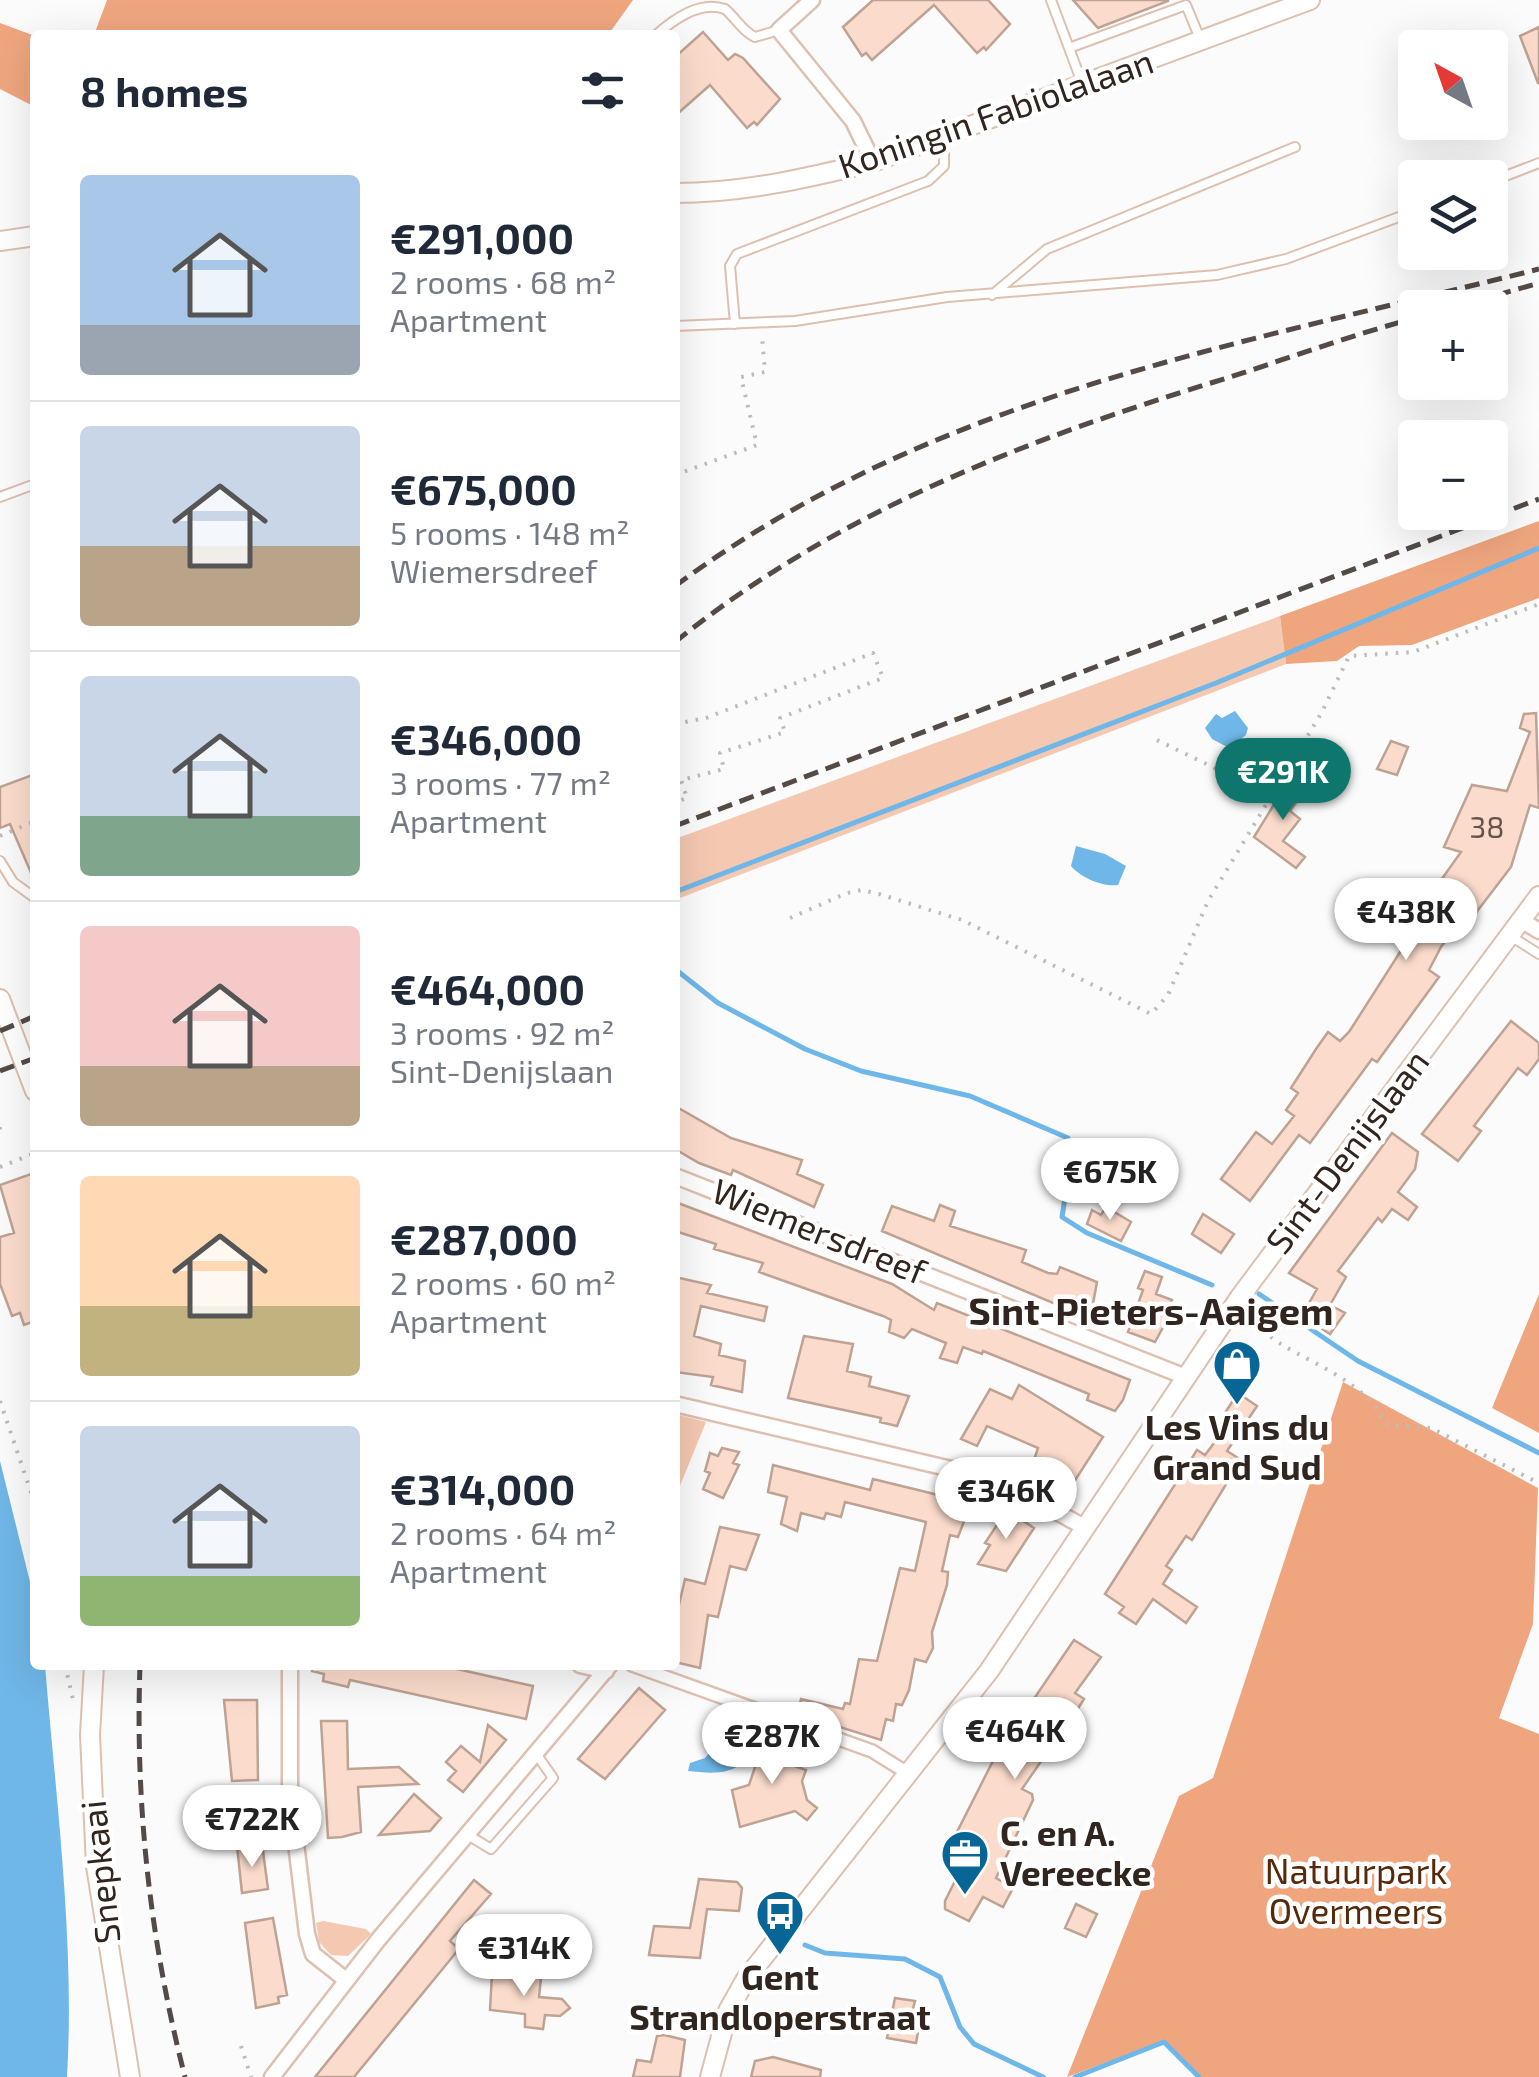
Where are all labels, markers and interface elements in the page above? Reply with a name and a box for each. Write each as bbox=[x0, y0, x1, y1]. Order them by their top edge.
north arrow bbox=[1398, 30, 1508, 140]
map controls bbox=[1398, 30, 1508, 530]
street label: Koningin Fabiolalaan bbox=[832, 38, 1158, 186]
icon: filters bbox=[575, 63, 630, 118]
text: 8 homes bbox=[80, 65, 248, 115]
button: layers bbox=[1398, 160, 1508, 270]
text: €291,000 bbox=[390, 212, 574, 262]
icon: home bbox=[160, 215, 280, 335]
text: 2 rooms · 68 m² bbox=[390, 262, 616, 300]
button: + bbox=[1398, 290, 1508, 400]
text: Apartment bbox=[390, 300, 547, 338]
button: − bbox=[1398, 420, 1508, 530]
text: €675,000 bbox=[390, 463, 577, 513]
icon: home bbox=[160, 466, 280, 586]
text: 5 rooms · 148 m² bbox=[390, 513, 629, 551]
text: Wiemersdreef bbox=[390, 551, 597, 589]
text: €346,000 bbox=[390, 713, 582, 763]
icon: home bbox=[160, 716, 280, 836]
pin: €291K bbox=[1213, 738, 1353, 823]
text: €291K bbox=[1237, 751, 1329, 789]
text: 3 rooms · 77 m² bbox=[390, 763, 611, 801]
text: Apartment bbox=[390, 801, 547, 839]
house number: 38 bbox=[1470, 808, 1504, 844]
pin: €438K bbox=[1336, 878, 1476, 963]
text: €438K bbox=[1356, 891, 1456, 929]
text: €464,000 bbox=[390, 963, 585, 1013]
icon: home bbox=[160, 966, 280, 1086]
text: 3 rooms · 92 m² bbox=[390, 1013, 615, 1051]
street label: Sint-Denijslaan bbox=[1256, 1041, 1437, 1261]
text: Sint-Denijslaan bbox=[390, 1051, 613, 1089]
pin: €675K bbox=[1040, 1138, 1180, 1223]
text: €675K bbox=[1063, 1151, 1157, 1189]
street label: Wiemersdreef bbox=[707, 1168, 933, 1292]
text: €287,000 bbox=[390, 1213, 578, 1263]
icon: home bbox=[160, 1216, 280, 1336]
text: 2 rooms · 60 m² bbox=[390, 1263, 616, 1301]
district label: Sint-Pieters-Aaigem bbox=[968, 1287, 1334, 1333]
text: Apartment bbox=[390, 1301, 547, 1339]
shop icon: Les Vins du Grand Sud bbox=[1211, 1338, 1263, 1406]
place label: Les Vins du Grand Sud bbox=[1145, 1405, 1329, 1487]
pin: €346K bbox=[936, 1457, 1076, 1542]
text: €314,000 bbox=[390, 1463, 575, 1513]
icon: home bbox=[160, 1466, 280, 1586]
text: €346K bbox=[957, 1470, 1055, 1508]
text: 2 rooms · 64 m² bbox=[390, 1513, 616, 1551]
text: Apartment bbox=[390, 1551, 547, 1589]
pin: €464K bbox=[945, 1697, 1085, 1782]
pin: €287K bbox=[702, 1702, 842, 1787]
text: €464K bbox=[965, 1710, 1065, 1748]
text: €287K bbox=[724, 1715, 820, 1753]
pin: €722K bbox=[182, 1785, 322, 1870]
street label: Snepkaai bbox=[71, 1798, 127, 1946]
text: €722K bbox=[205, 1798, 299, 1836]
place label: C. en A. Vereecke bbox=[1000, 1811, 1151, 1893]
office icon: C. en A. Vereecke bbox=[939, 1828, 991, 1896]
park label: Natuurpark Overmeers bbox=[1265, 1849, 1447, 1931]
bus stop icon: Gent Strandloperstraat bbox=[754, 1888, 806, 1956]
pin: €314K bbox=[454, 1914, 594, 1999]
text: €314K bbox=[477, 1927, 571, 1965]
place label: Gent Strandloperstraat bbox=[629, 1955, 931, 2037]

